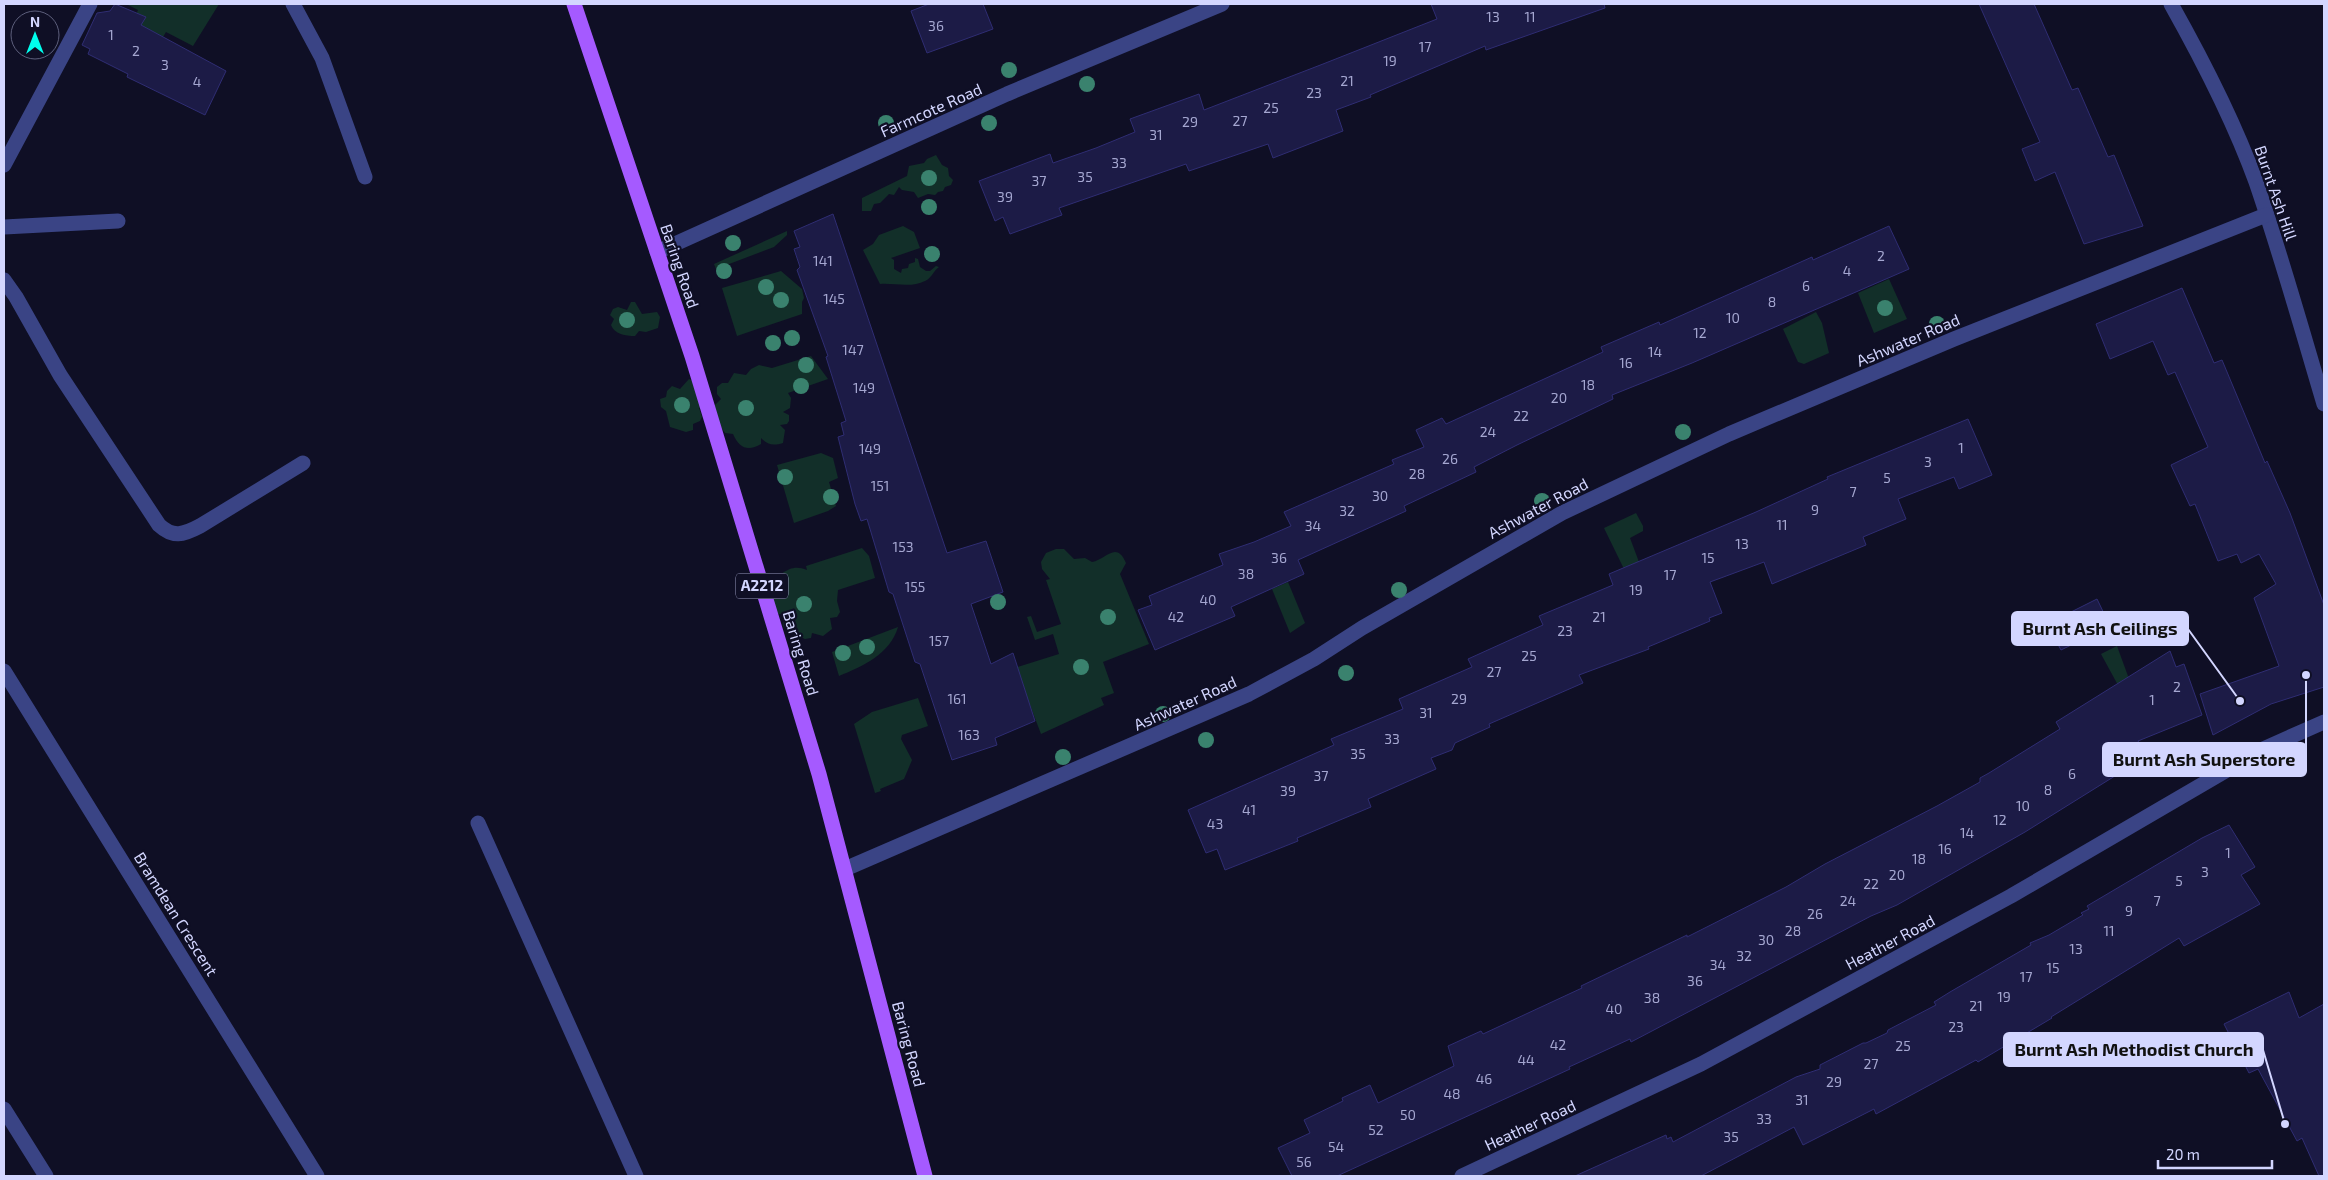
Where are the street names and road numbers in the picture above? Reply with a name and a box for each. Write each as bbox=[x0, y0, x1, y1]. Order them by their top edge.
street label: Farmcote Road bbox=[877, 79, 985, 140]
street label: Burnt Ash Hill bbox=[2251, 143, 2302, 243]
street label: Baring Road bbox=[657, 221, 704, 310]
street label: Ashwater Road bbox=[1853, 309, 1962, 370]
street label: Ashwater Road bbox=[1485, 473, 1591, 542]
road number: A2212 bbox=[736, 574, 788, 598]
street label: Baring Road bbox=[780, 608, 823, 698]
street label: Ashwater Road bbox=[1130, 671, 1239, 734]
street label: Bramdean Crescent bbox=[131, 848, 222, 979]
street label: Heather Road bbox=[1842, 910, 1938, 973]
street label: Baring Road bbox=[889, 999, 930, 1089]
street label: Heather Road bbox=[1481, 1095, 1578, 1154]

